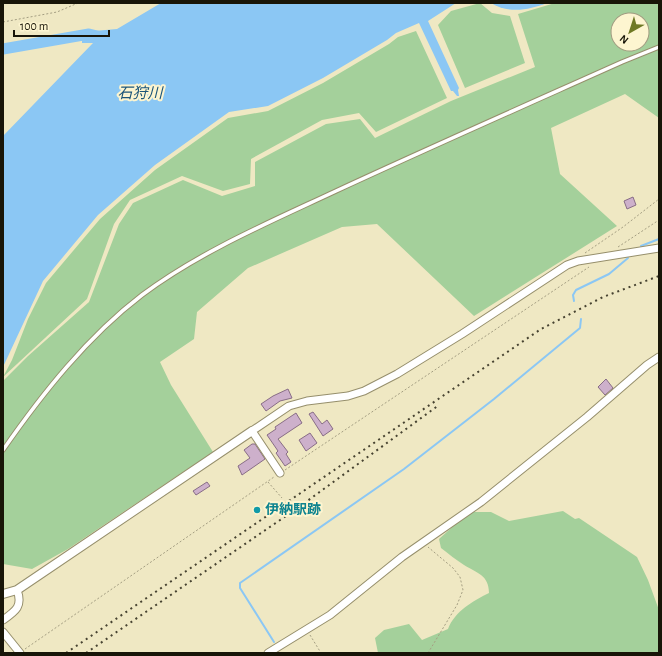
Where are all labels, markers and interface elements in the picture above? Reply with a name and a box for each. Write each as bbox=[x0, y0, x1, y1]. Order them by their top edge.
scale bar bbox=[14, 12, 109, 38]
north arrow bbox=[610, 12, 650, 52]
text: 100 m bbox=[20, 20, 48, 32]
text: N bbox=[618, 33, 630, 46]
water label: 石狩川 bbox=[117, 85, 164, 101]
place label: 伊納駅跡 bbox=[265, 502, 321, 517]
marker: 伊納駅跡 bbox=[252, 505, 262, 515]

